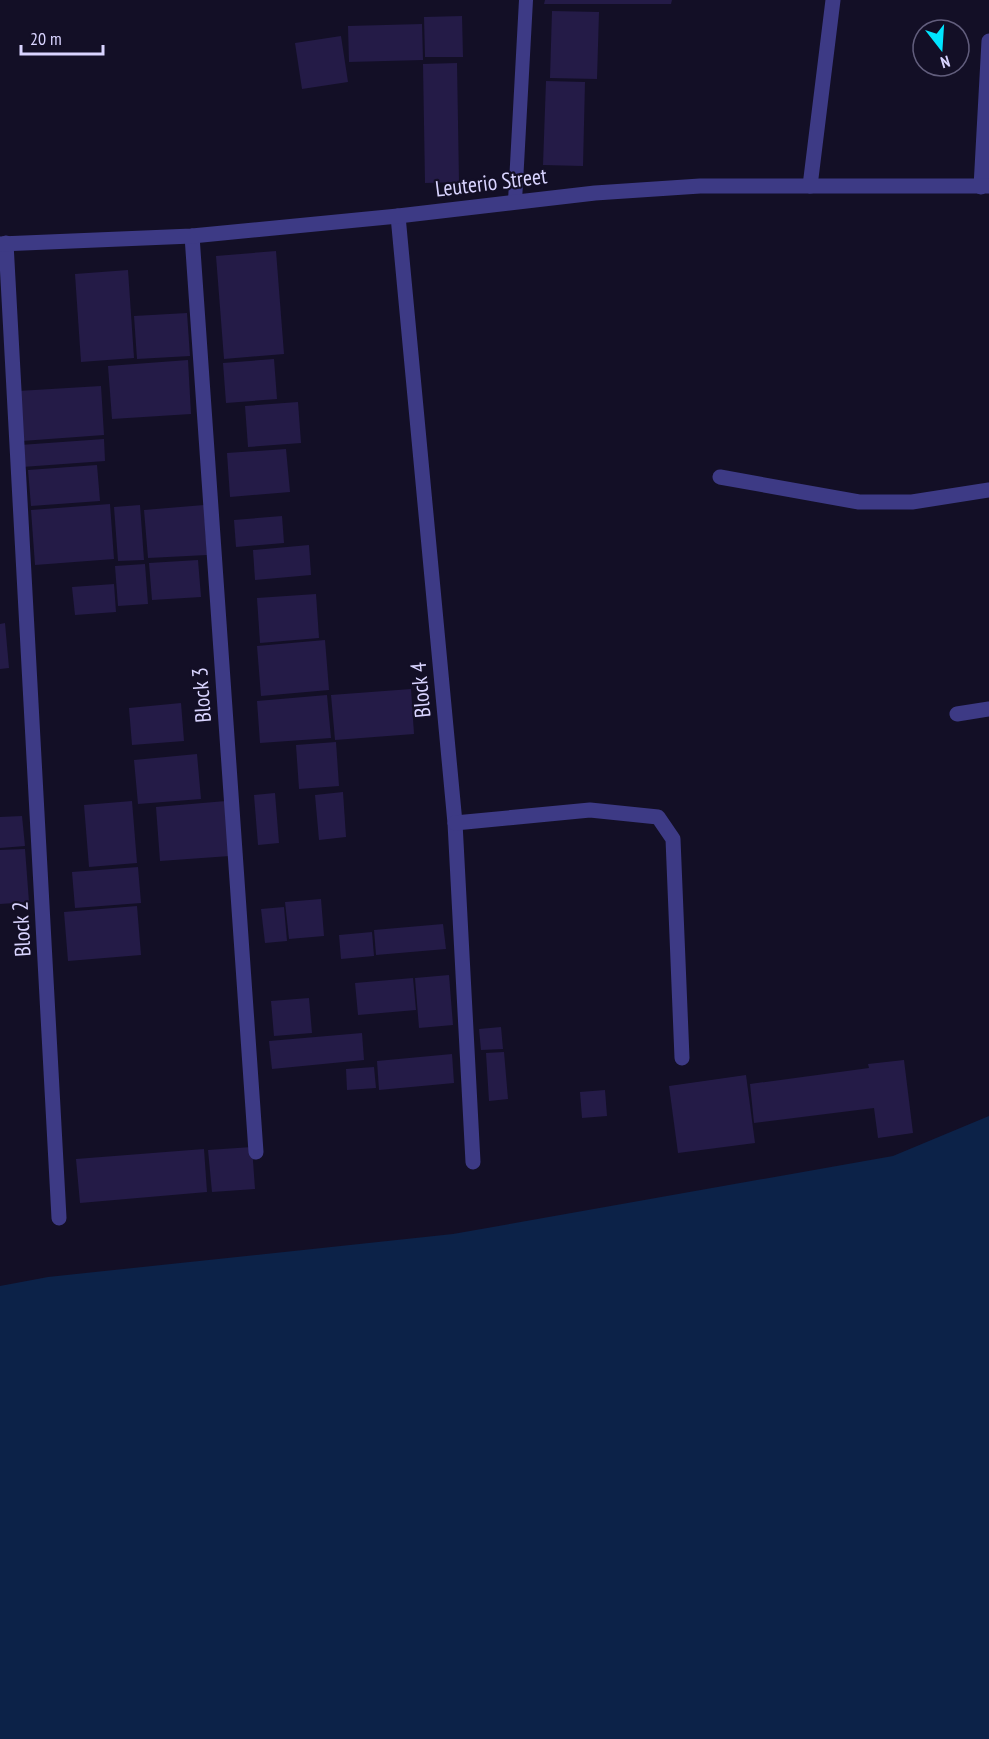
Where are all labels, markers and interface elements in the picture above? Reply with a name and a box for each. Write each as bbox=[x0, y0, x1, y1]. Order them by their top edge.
scale bar bbox=[21, 18, 104, 56]
north arrow bbox=[911, 18, 971, 78]
text: 20 m bbox=[30, 27, 62, 50]
text: N bbox=[938, 52, 952, 73]
street label: Leuterio Street bbox=[434, 161, 548, 203]
street label: Block 4 bbox=[404, 661, 436, 719]
street label: Block 3 bbox=[185, 666, 217, 724]
street label: Block 2 bbox=[6, 901, 36, 957]

